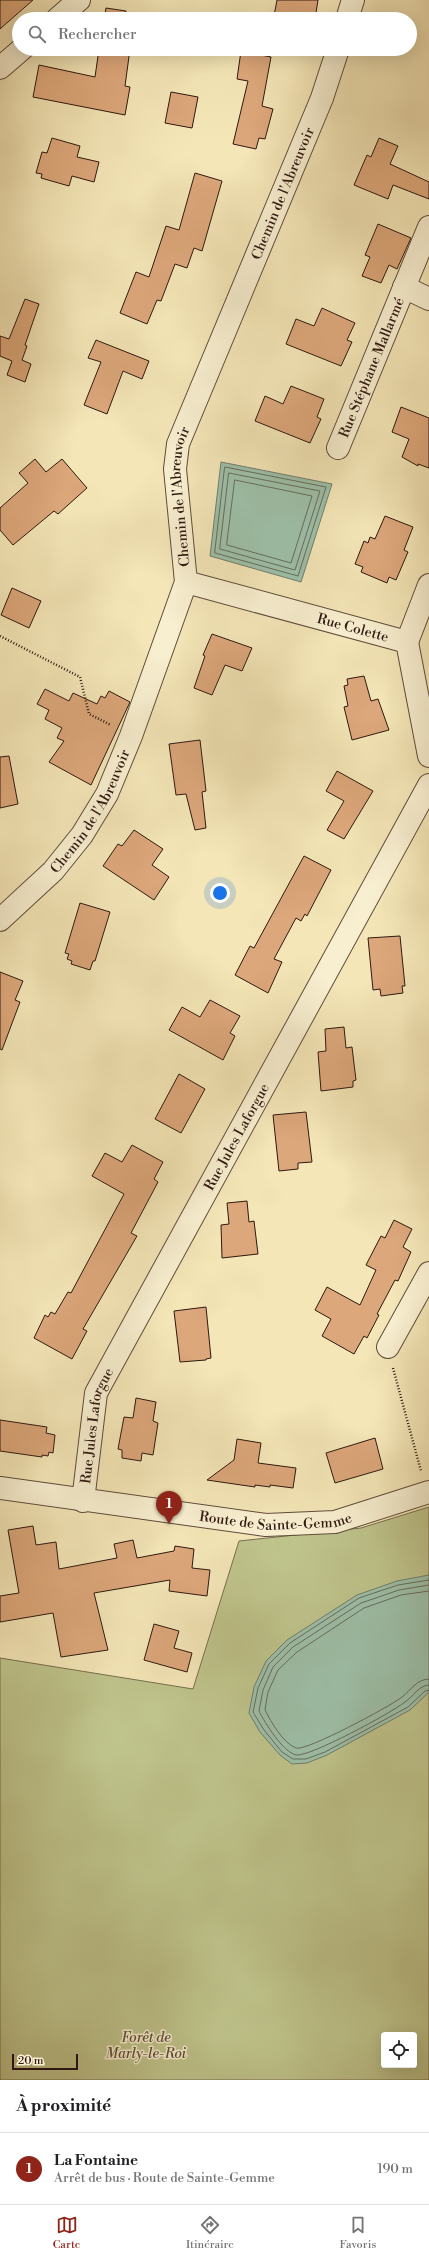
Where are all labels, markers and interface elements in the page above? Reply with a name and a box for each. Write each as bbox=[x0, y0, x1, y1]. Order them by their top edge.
search box bbox=[12, 12, 417, 56]
icon: search bbox=[26, 23, 48, 45]
text: Rechercher bbox=[58, 25, 137, 44]
street label: Chemin de l'Abreuvoir bbox=[248, 125, 319, 263]
street label: Rue Stéphane Mallarmé bbox=[335, 295, 409, 441]
street label: Chemin de l'Abreuvoir bbox=[167, 424, 194, 568]
street label: Rue Colette bbox=[315, 610, 390, 647]
street label: Chemin de l'Abreuvoir bbox=[47, 747, 134, 877]
your location bbox=[210, 883, 230, 903]
street label: Rue Jules Laforgue bbox=[201, 1081, 274, 1194]
street label: Rue Jules Laforgue bbox=[77, 1365, 118, 1485]
pin: 1 bbox=[156, 1491, 182, 1524]
street label: Route de Sainte-Gemme bbox=[198, 1508, 354, 1535]
park label: Forêt de Marly-le-Roi bbox=[106, 2029, 187, 2063]
map controls bbox=[381, 2032, 417, 2068]
button: locate bbox=[381, 2032, 417, 2068]
scale bar bbox=[12, 2052, 78, 2071]
text: 20 m bbox=[18, 2054, 43, 2068]
text: À proximité bbox=[16, 2095, 111, 2117]
text: La Fontaine bbox=[54, 2151, 138, 2170]
text: 1 bbox=[26, 2161, 32, 2177]
text: 190 m bbox=[377, 2161, 413, 2177]
text: Arrêt de bus · Route de Sainte-Gemme bbox=[54, 2170, 275, 2186]
tab: Carte bbox=[53, 2214, 80, 2252]
tab: Itinéraire bbox=[186, 2214, 234, 2252]
tab: Favoris bbox=[339, 2214, 376, 2252]

